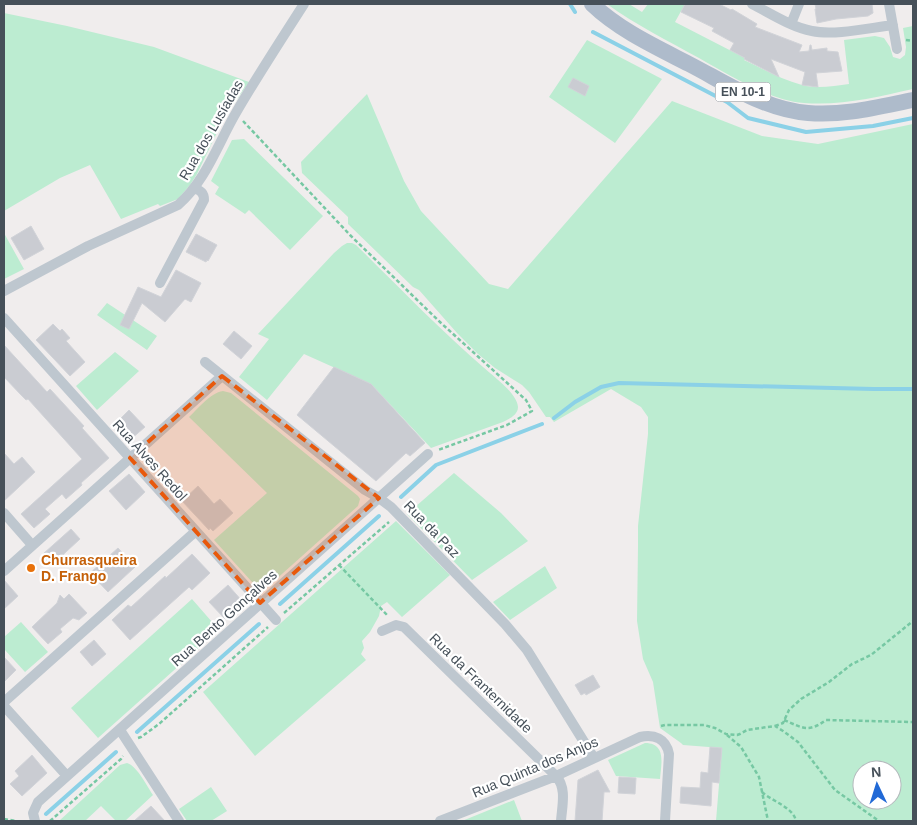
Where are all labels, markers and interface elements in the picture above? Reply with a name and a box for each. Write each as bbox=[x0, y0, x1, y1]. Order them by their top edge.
street label: Rua dos Lusíadas bbox=[176, 77, 246, 183]
road number: EN 10-1 bbox=[716, 82, 770, 101]
street label: Rua Alves Redol bbox=[109, 416, 191, 504]
street label: Rua da Paz bbox=[401, 497, 463, 561]
place label: Churrasqueira D. Frango bbox=[41, 552, 137, 584]
marker: Churrasqueira D. Frango bbox=[25, 562, 37, 574]
street label: Rua Bento Gonçalves bbox=[168, 566, 280, 670]
street label: Rua da Franternidade bbox=[426, 630, 536, 736]
street label: Rua Quinta dos Anjos bbox=[470, 733, 600, 801]
north arrow bbox=[852, 760, 902, 810]
text: N bbox=[870, 764, 882, 780]

